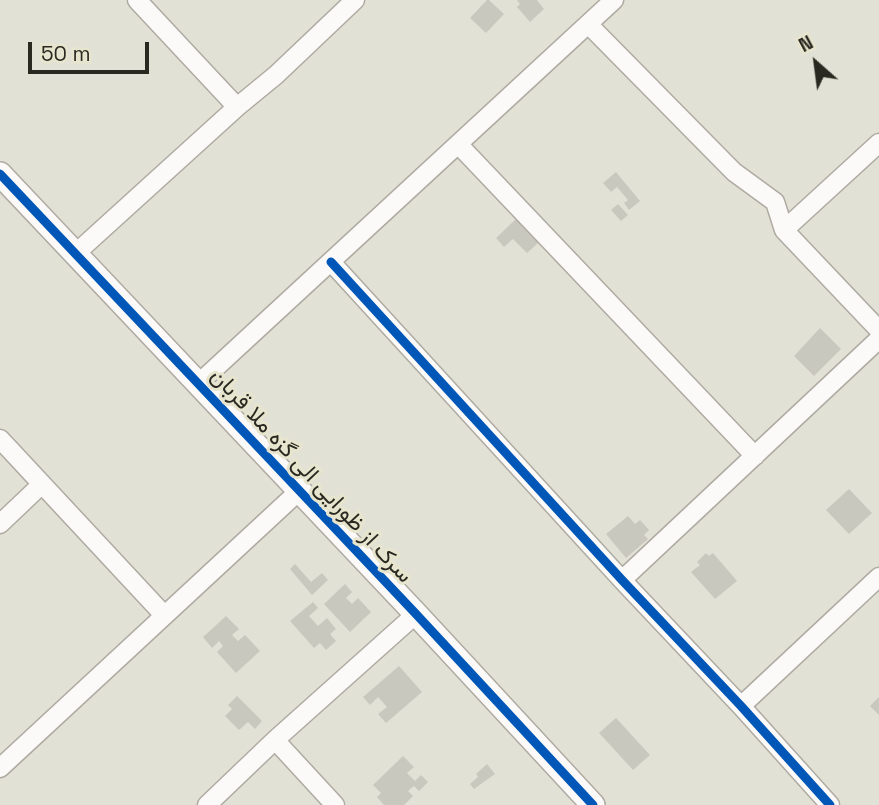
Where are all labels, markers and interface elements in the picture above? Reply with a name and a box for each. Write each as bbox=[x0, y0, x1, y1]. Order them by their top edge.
scale bar bbox=[32, 28, 152, 72]
north arrow bbox=[781, 28, 851, 98]
text: N bbox=[794, 30, 817, 58]
text: 50 m bbox=[41, 40, 91, 67]
street label: سرک از ظورایی الی گزه ملا قربان bbox=[204, 363, 418, 589]

